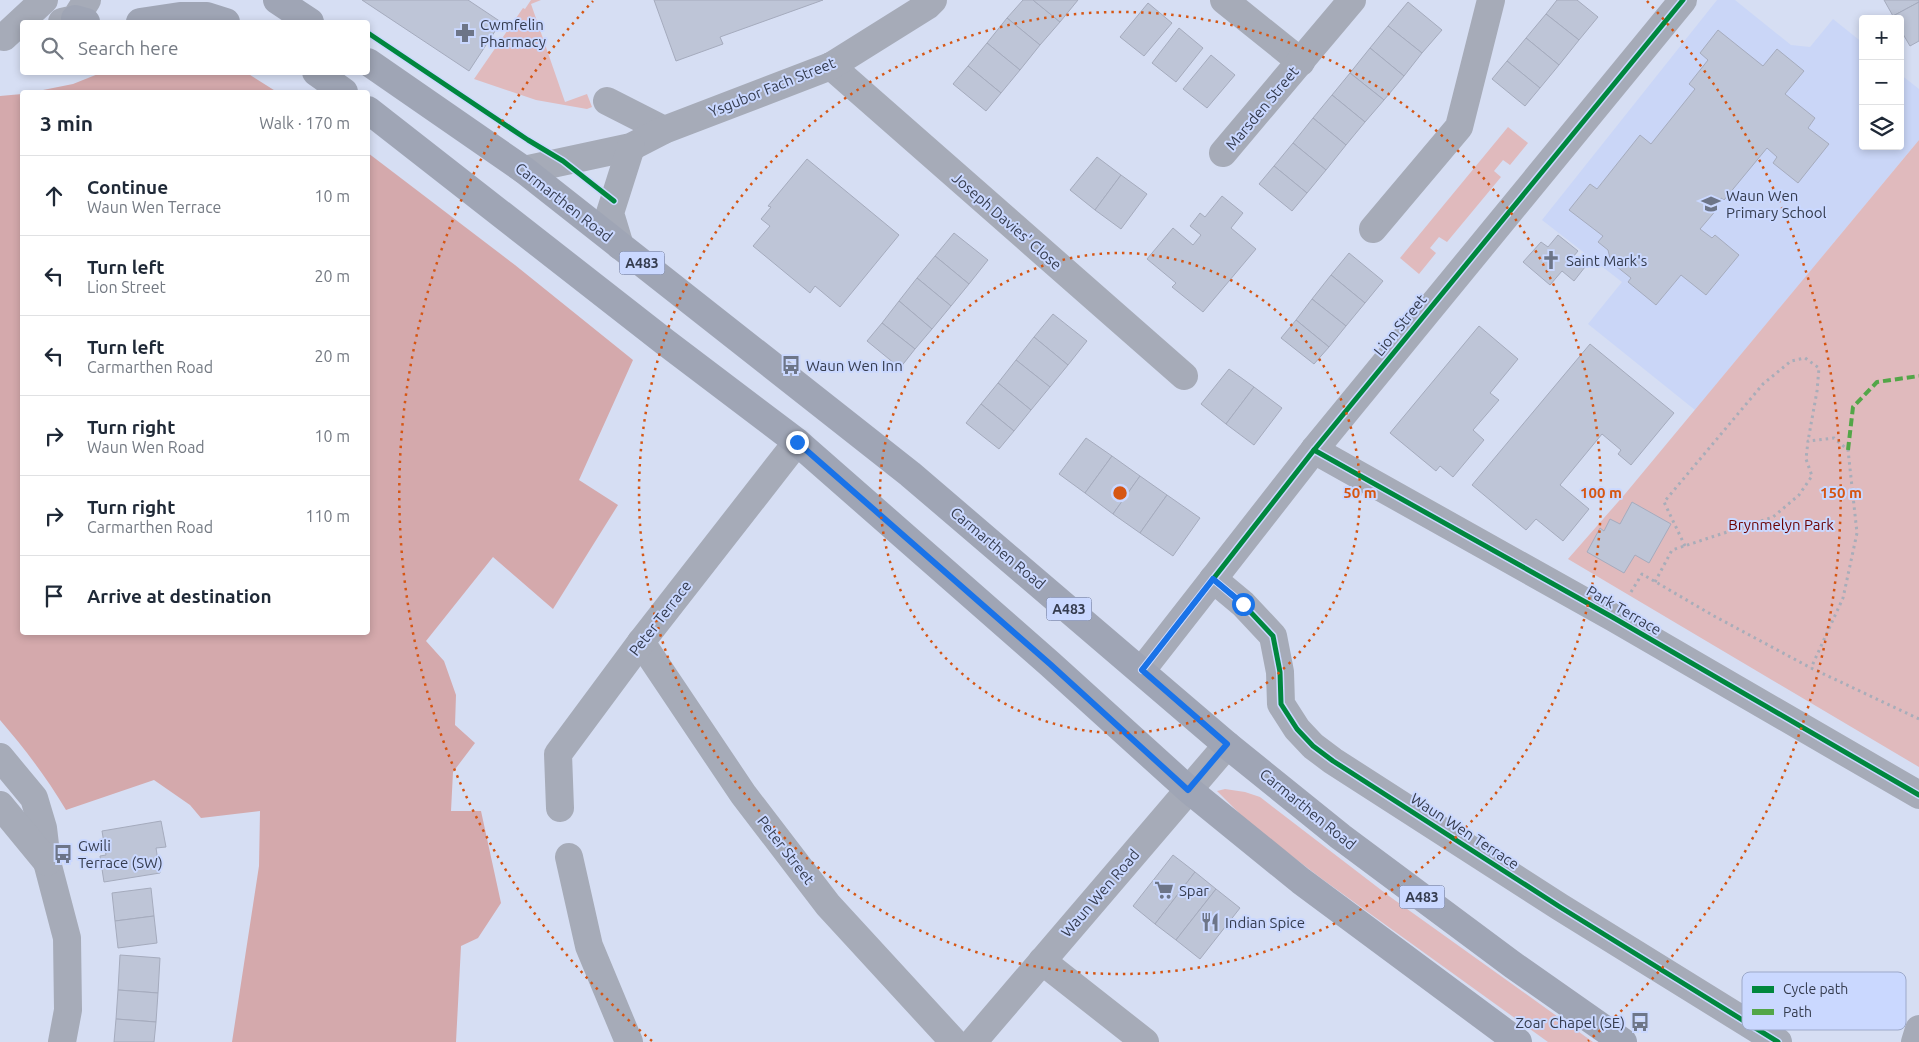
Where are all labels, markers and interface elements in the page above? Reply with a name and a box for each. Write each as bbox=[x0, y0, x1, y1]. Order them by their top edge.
map controls bbox=[1859, 15, 1904, 150]
button: + bbox=[1859, 15, 1904, 60]
place label: Cwmfelin Pharmacy bbox=[480, 16, 546, 50]
search box bbox=[20, 20, 370, 75]
pharmacy icon: Cwmfelin Pharmacy bbox=[454, 22, 476, 44]
icon: search bbox=[38, 34, 66, 62]
text: Search here bbox=[78, 37, 178, 59]
street label: Ysgubor Fach Street bbox=[706, 54, 838, 120]
button: − bbox=[1859, 60, 1904, 105]
street label: Marsden Street bbox=[1222, 63, 1302, 153]
button: layers bbox=[1859, 105, 1904, 150]
text: 3 min bbox=[40, 111, 93, 135]
text: Walk · 170 m bbox=[259, 114, 350, 132]
street label: Carmarthen Road bbox=[512, 159, 616, 245]
street label: Joseph Davies' Close bbox=[949, 169, 1065, 273]
text: Continue bbox=[87, 176, 168, 198]
icon: ahead bbox=[40, 182, 68, 210]
text: 10 m bbox=[314, 187, 350, 205]
place label: Waun Wen Primary School bbox=[1726, 187, 1827, 221]
school or university icon: Waun Wen Primary School bbox=[1700, 193, 1722, 215]
text: Waun Wen Terrace bbox=[87, 198, 221, 216]
church icon: Saint Mark's bbox=[1540, 249, 1562, 271]
road number: A483 bbox=[620, 252, 664, 274]
place label: Saint Mark's bbox=[1566, 252, 1647, 269]
text: Turn left bbox=[87, 256, 165, 278]
icon: left bbox=[40, 262, 68, 290]
text: 20 m bbox=[314, 267, 350, 285]
text: Lion Street bbox=[87, 278, 166, 296]
street label: Lion Street bbox=[1370, 291, 1430, 359]
text: Turn left bbox=[87, 336, 165, 358]
icon: left bbox=[40, 342, 68, 370]
text: 20 m bbox=[314, 347, 350, 365]
bus stop icon: Waun Wen Inn bbox=[780, 354, 802, 376]
place label: Waun Wen Inn bbox=[806, 357, 903, 374]
text: Carmarthen Road bbox=[87, 358, 213, 376]
text: Turn right bbox=[87, 416, 175, 438]
icon: right bbox=[40, 422, 68, 450]
text: 10 m bbox=[314, 427, 350, 445]
route end bbox=[786, 431, 809, 454]
text: Waun Wen Road bbox=[87, 438, 205, 456]
centre of rings bbox=[1111, 484, 1129, 502]
text: 50 m bbox=[1343, 484, 1377, 501]
text: 100 m bbox=[1580, 484, 1622, 501]
text: 150 m bbox=[1820, 484, 1862, 501]
text: Turn right bbox=[87, 496, 175, 518]
icon: right bbox=[40, 502, 68, 530]
street label: Carmarthen Road bbox=[947, 503, 1049, 593]
text: 110 m bbox=[305, 507, 350, 525]
park label: Brynmelyn Park bbox=[1728, 516, 1834, 533]
text: Carmarthen Road bbox=[87, 518, 213, 536]
street label: Peter Terrace bbox=[625, 577, 695, 659]
icon: arrive bbox=[40, 582, 68, 610]
street label: Park Terrace bbox=[1584, 582, 1664, 638]
text: Arrive at destination bbox=[87, 585, 272, 607]
route start bbox=[1232, 593, 1255, 616]
road number: A483 bbox=[1046, 598, 1092, 620]
street label: Carmarthen Road bbox=[1257, 765, 1359, 853]
street label: Waun Wen Terrace bbox=[1408, 790, 1522, 872]
street label: Peter Street bbox=[754, 812, 818, 888]
place label: Gwili Terrace (SW) bbox=[78, 837, 163, 871]
bus stop icon: Gwili Terrace (SW) bbox=[52, 843, 74, 865]
street label: Waun Wen Road bbox=[1057, 846, 1143, 940]
supermarket icon: Spar bbox=[1153, 879, 1175, 901]
place label: Spar bbox=[1179, 882, 1209, 899]
road number: A483 bbox=[1400, 886, 1444, 909]
restaurant icon: Indian Spice bbox=[1199, 911, 1221, 933]
place label: Indian Spice bbox=[1225, 914, 1305, 931]
legend bbox=[1742, 972, 1906, 1030]
text: Cycle path bbox=[1783, 981, 1848, 997]
text: Path bbox=[1783, 1004, 1812, 1020]
bus stop icon: Zoar Chapel (SE) bbox=[1629, 1011, 1651, 1033]
place label: Zoar Chapel (SE) bbox=[1516, 1014, 1625, 1031]

